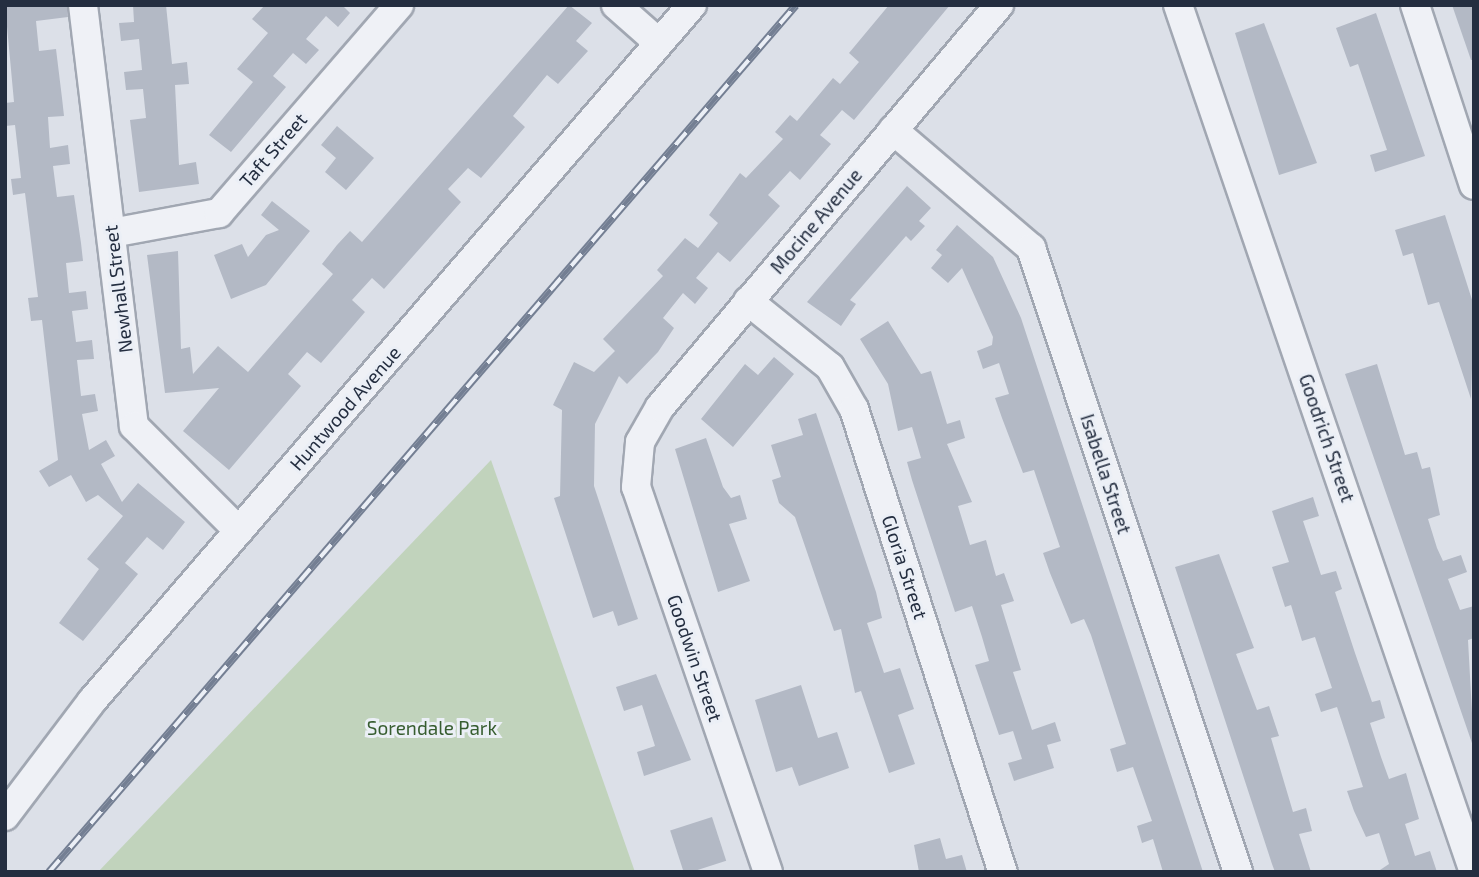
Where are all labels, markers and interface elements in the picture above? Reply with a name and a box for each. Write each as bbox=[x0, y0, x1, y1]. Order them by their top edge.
street label: Taft Street bbox=[234, 108, 312, 192]
street label: Mocine Avenue bbox=[765, 164, 867, 278]
street label: Newhall Street bbox=[99, 224, 137, 354]
street label: Huntwood Avenue bbox=[285, 341, 405, 475]
street label: Goodrich Street bbox=[1294, 371, 1360, 505]
street label: Isabella Street bbox=[1076, 411, 1136, 537]
street label: Gloria Street bbox=[877, 512, 933, 622]
street label: Goodwin Street bbox=[663, 591, 727, 725]
park label: Sorendale Park bbox=[367, 717, 497, 739]

